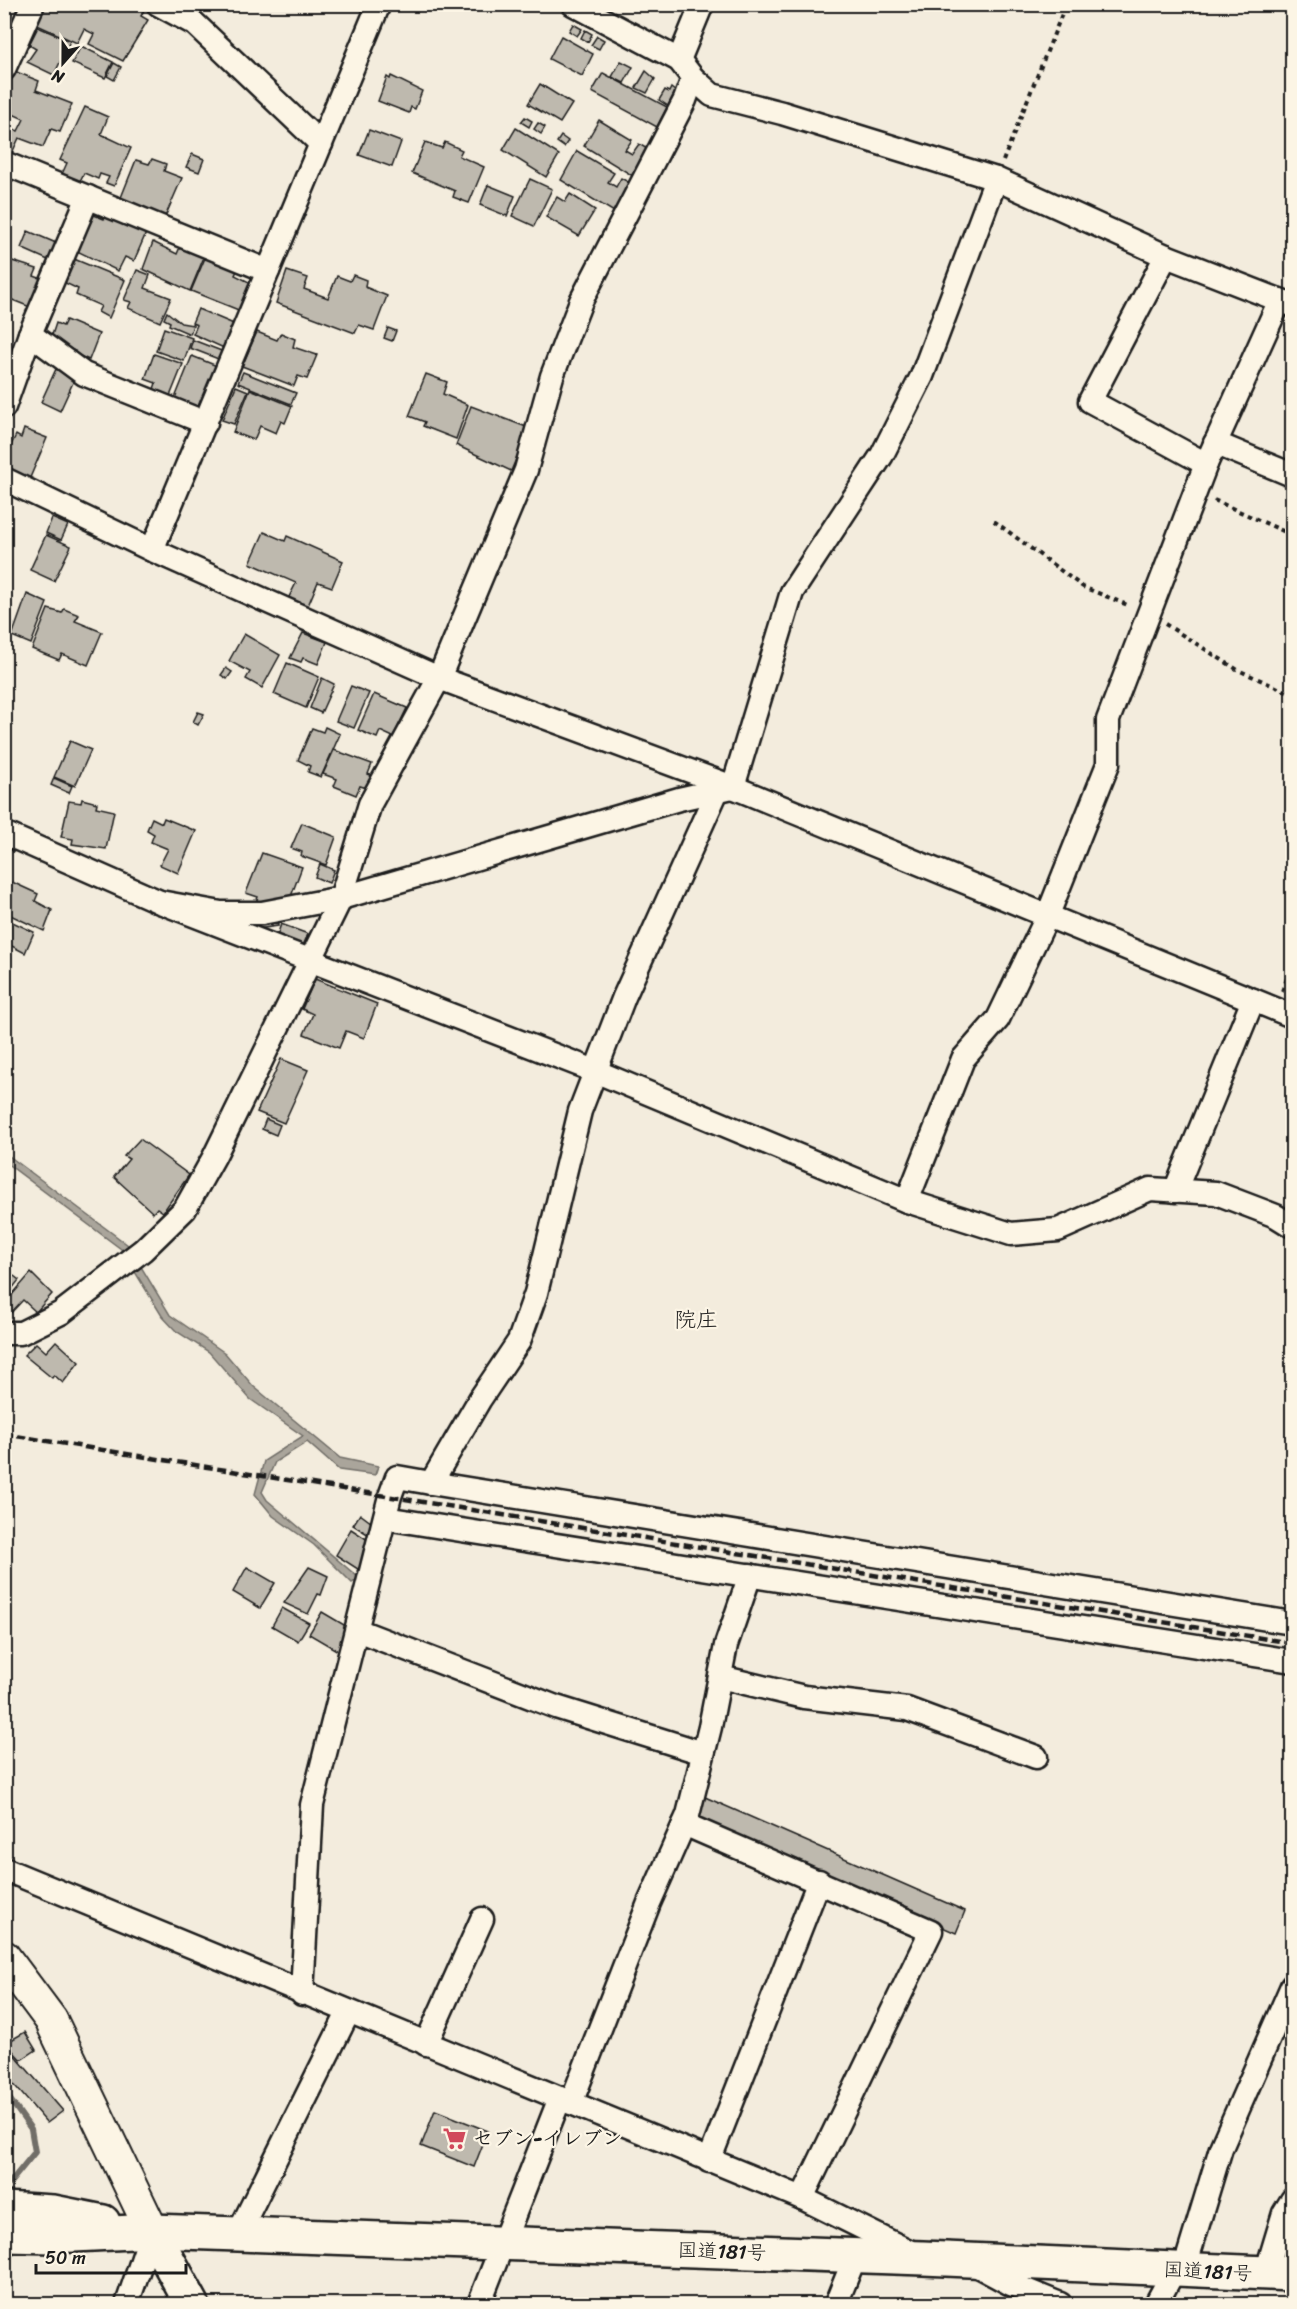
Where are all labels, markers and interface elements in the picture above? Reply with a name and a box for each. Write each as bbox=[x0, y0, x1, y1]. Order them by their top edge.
north arrow bbox=[33, 33, 93, 93]
text: N bbox=[47, 61, 69, 92]
district label: 院庄 bbox=[674, 1300, 718, 1339]
place label: セブン-イレブン bbox=[473, 2121, 622, 2156]
supermarket icon: セブン-イレブン bbox=[442, 2125, 468, 2151]
street label: 国道181号 bbox=[677, 2232, 767, 2271]
scale bar bbox=[36, 2237, 186, 2275]
text: 50 m bbox=[45, 2242, 86, 2274]
street label: 国道181号 bbox=[1163, 2252, 1253, 2291]

